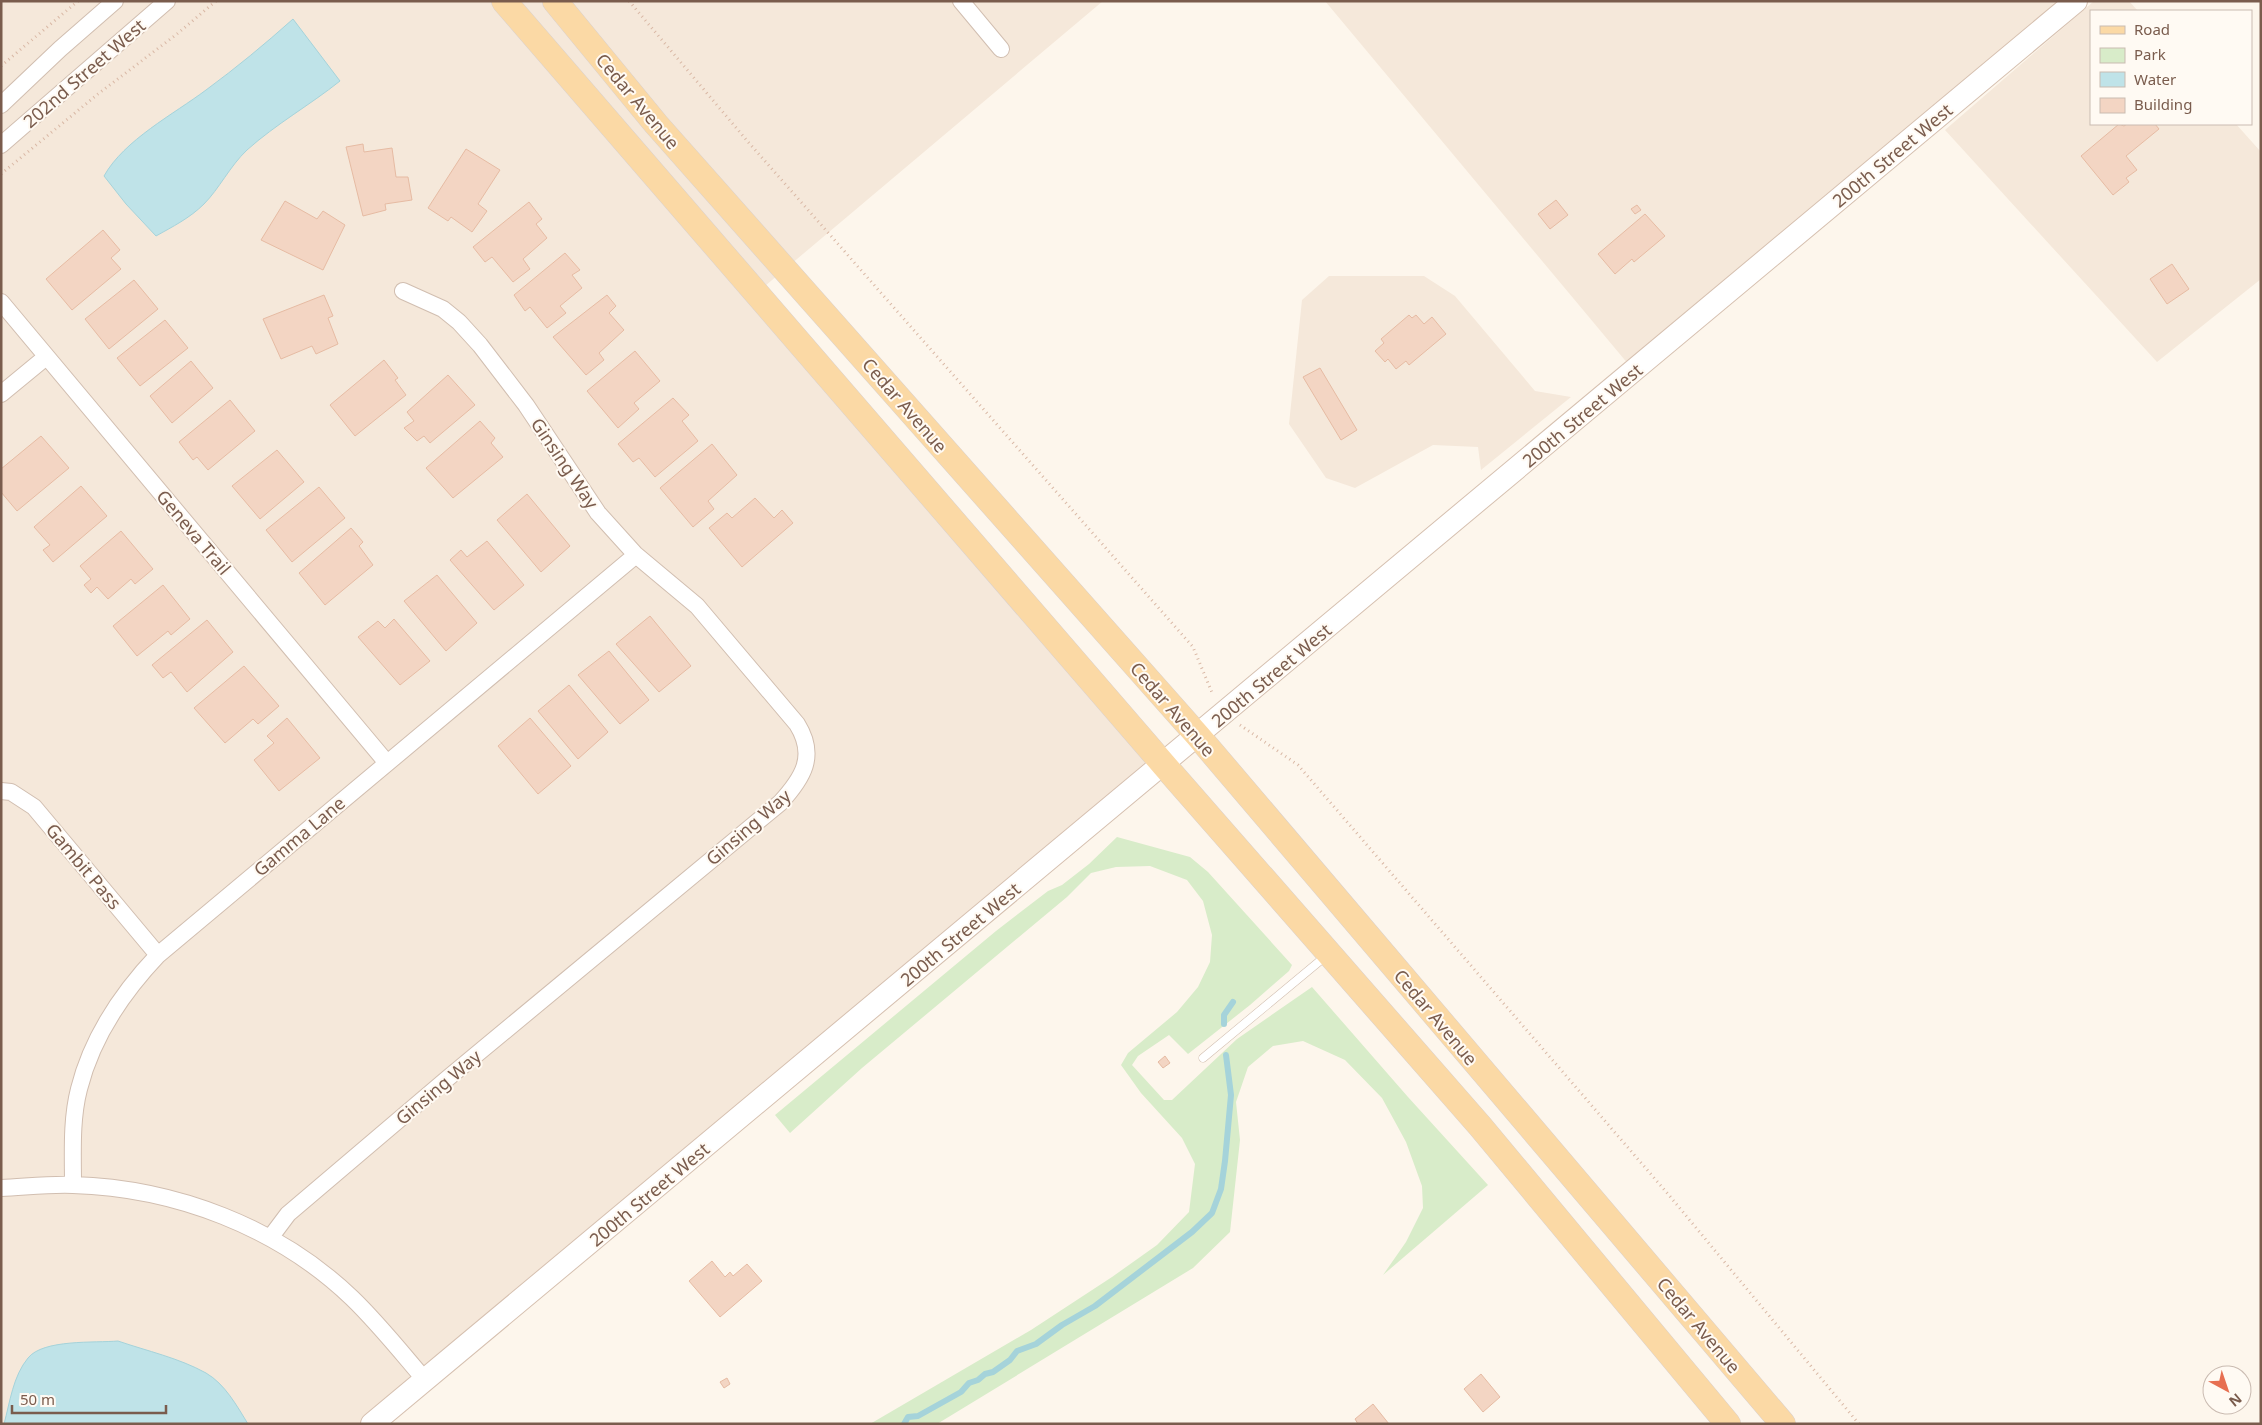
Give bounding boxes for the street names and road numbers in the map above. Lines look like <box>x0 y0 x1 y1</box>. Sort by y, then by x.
street label: 202nd Street West <box>18 13 150 133</box>
street label: Cedar Avenue <box>591 48 685 154</box>
street label: 200th Street West <box>1827 97 1957 212</box>
street label: Cedar Avenue <box>857 353 953 457</box>
street label: 200th Street West <box>1517 357 1647 472</box>
street label: Ginsing Way <box>526 413 605 514</box>
street label: Geneva Trail <box>151 485 237 579</box>
street label: 200th Street West <box>1206 617 1336 732</box>
street label: Cedar Avenue <box>1125 657 1221 761</box>
street label: Ginsing Way <box>701 783 796 870</box>
street label: Gamma Lane <box>248 791 350 881</box>
street label: Gambit Pass <box>41 818 127 914</box>
street label: 200th Street West <box>895 876 1025 991</box>
street label: Cedar Avenue <box>1389 964 1483 1070</box>
street label: Ginsing Way <box>390 1044 486 1130</box>
street label: 200th Street West <box>584 1136 714 1251</box>
street label: Cedar Avenue <box>1652 1272 1746 1378</box>

